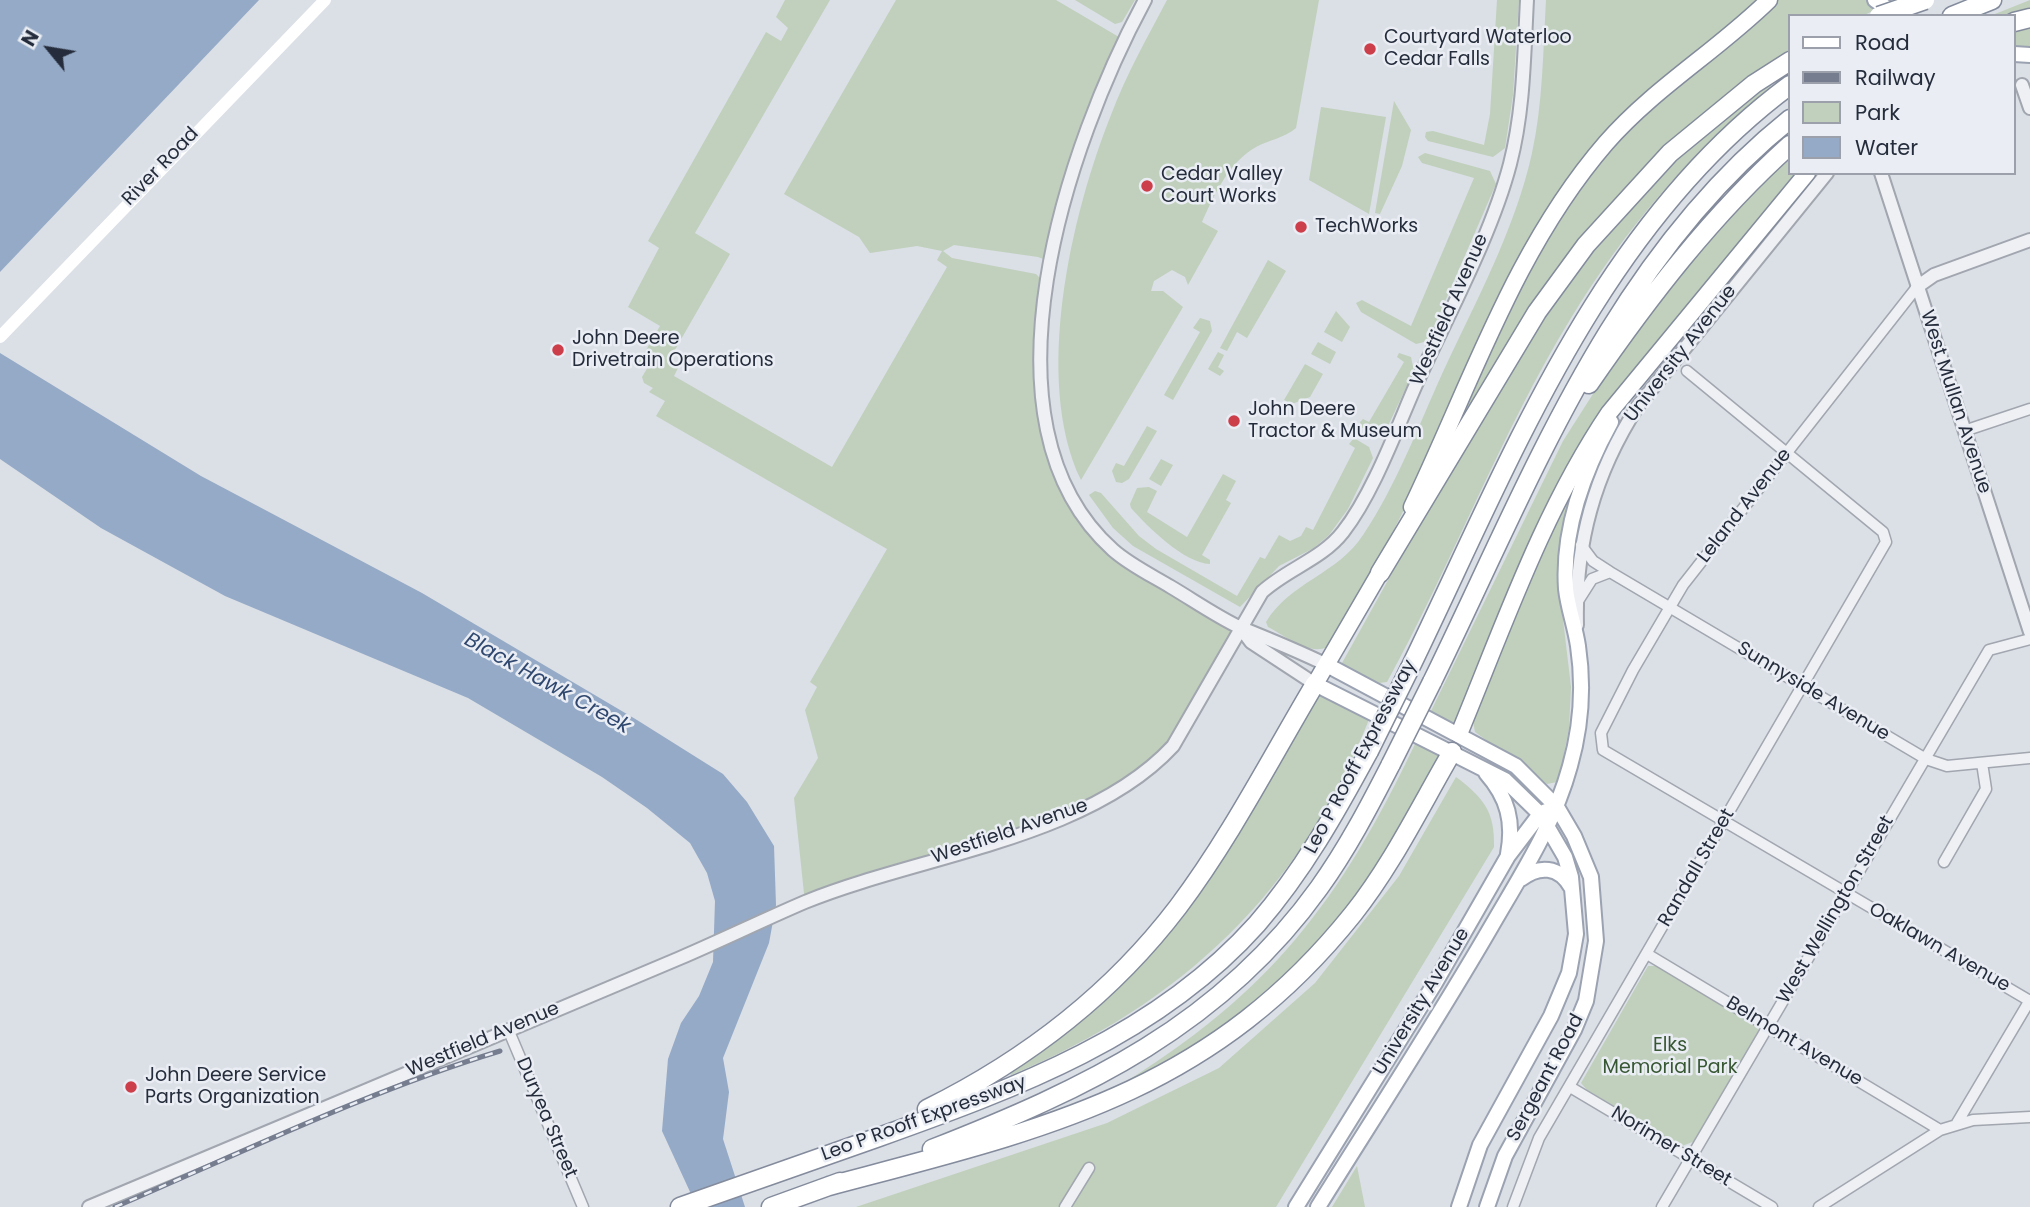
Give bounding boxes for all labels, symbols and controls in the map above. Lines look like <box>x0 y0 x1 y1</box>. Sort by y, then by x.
north arrow <box>14 14 84 84</box>
legend <box>1788 14 2016 175</box>
text: N <box>15 25 46 51</box>
place label: Courtyard Waterloo Cedar Falls <box>1384 27 1572 71</box>
text: Road <box>1855 28 1910 57</box>
marker: Courtyard Waterloo Cedar Falls <box>1362 41 1378 57</box>
text: Railway <box>1855 63 1936 92</box>
text: Park <box>1855 98 1900 127</box>
street label: River Road <box>118 123 204 211</box>
text: Water <box>1855 133 1918 162</box>
place label: Cedar Valley Court Works <box>1161 164 1283 208</box>
marker: Cedar Valley Court Works <box>1139 178 1155 194</box>
place label: TechWorks <box>1315 216 1418 238</box>
marker: TechWorks <box>1293 219 1309 235</box>
street label: Westfield Avenue <box>1406 231 1494 389</box>
street label: University Avenue <box>1620 281 1742 427</box>
street label: West Mullan Avenue <box>1915 307 1995 497</box>
place label: John Deere Drivetrain Operations <box>572 328 774 372</box>
marker: John Deere Drivetrain Operations <box>550 342 566 358</box>
place label: John Deere Tractor & Museum <box>1248 399 1422 443</box>
marker: John Deere Tractor & Museum <box>1226 413 1242 429</box>
street label: Leland Avenue <box>1693 444 1797 568</box>
water label: Black Hawk Creek <box>460 628 634 740</box>
street label: Sunnyside Avenue <box>1733 637 1893 747</box>
street label: Leo P Rooff Expressway <box>1300 656 1422 858</box>
street label: Westfield Avenue <box>929 795 1091 869</box>
street label: Randall Street <box>1654 805 1740 931</box>
street label: West Wellington Street <box>1773 812 1899 1008</box>
street label: Oaklawn Avenue <box>1864 898 2014 998</box>
street label: University Avenue <box>1369 924 1475 1080</box>
street label: Belmont Avenue <box>1722 992 1866 1092</box>
street label: Westfield Avenue <box>403 998 563 1082</box>
street label: Sergeant Road <box>1503 1010 1589 1146</box>
park label: Elks Memorial Park <box>1603 1035 1737 1079</box>
street label: Duryea Street <box>510 1054 582 1182</box>
place label: John Deere Service Parts Organization <box>145 1065 326 1109</box>
street label: Leo P Rooff Expressway <box>818 1071 1030 1167</box>
marker: John Deere Service Parts Organization <box>123 1079 139 1095</box>
street label: Norimer Street <box>1607 1102 1735 1192</box>

